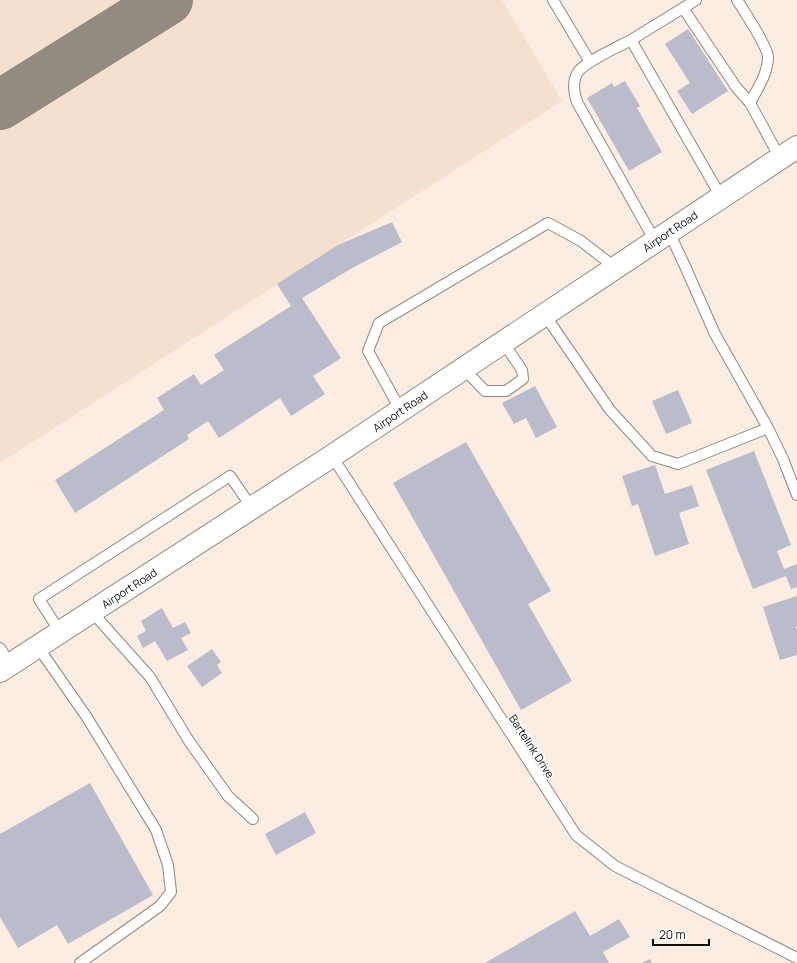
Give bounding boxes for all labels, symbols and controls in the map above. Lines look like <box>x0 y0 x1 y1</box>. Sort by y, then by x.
street label: Airport Road <box>640 207 700 255</box>
street label: Airport Road <box>370 387 430 435</box>
street label: Airport Road <box>98 565 160 611</box>
street label: Bartelink Drive <box>506 712 558 781</box>
scale bar <box>653 921 709 947</box>
text: 20 m <box>659 926 686 943</box>

